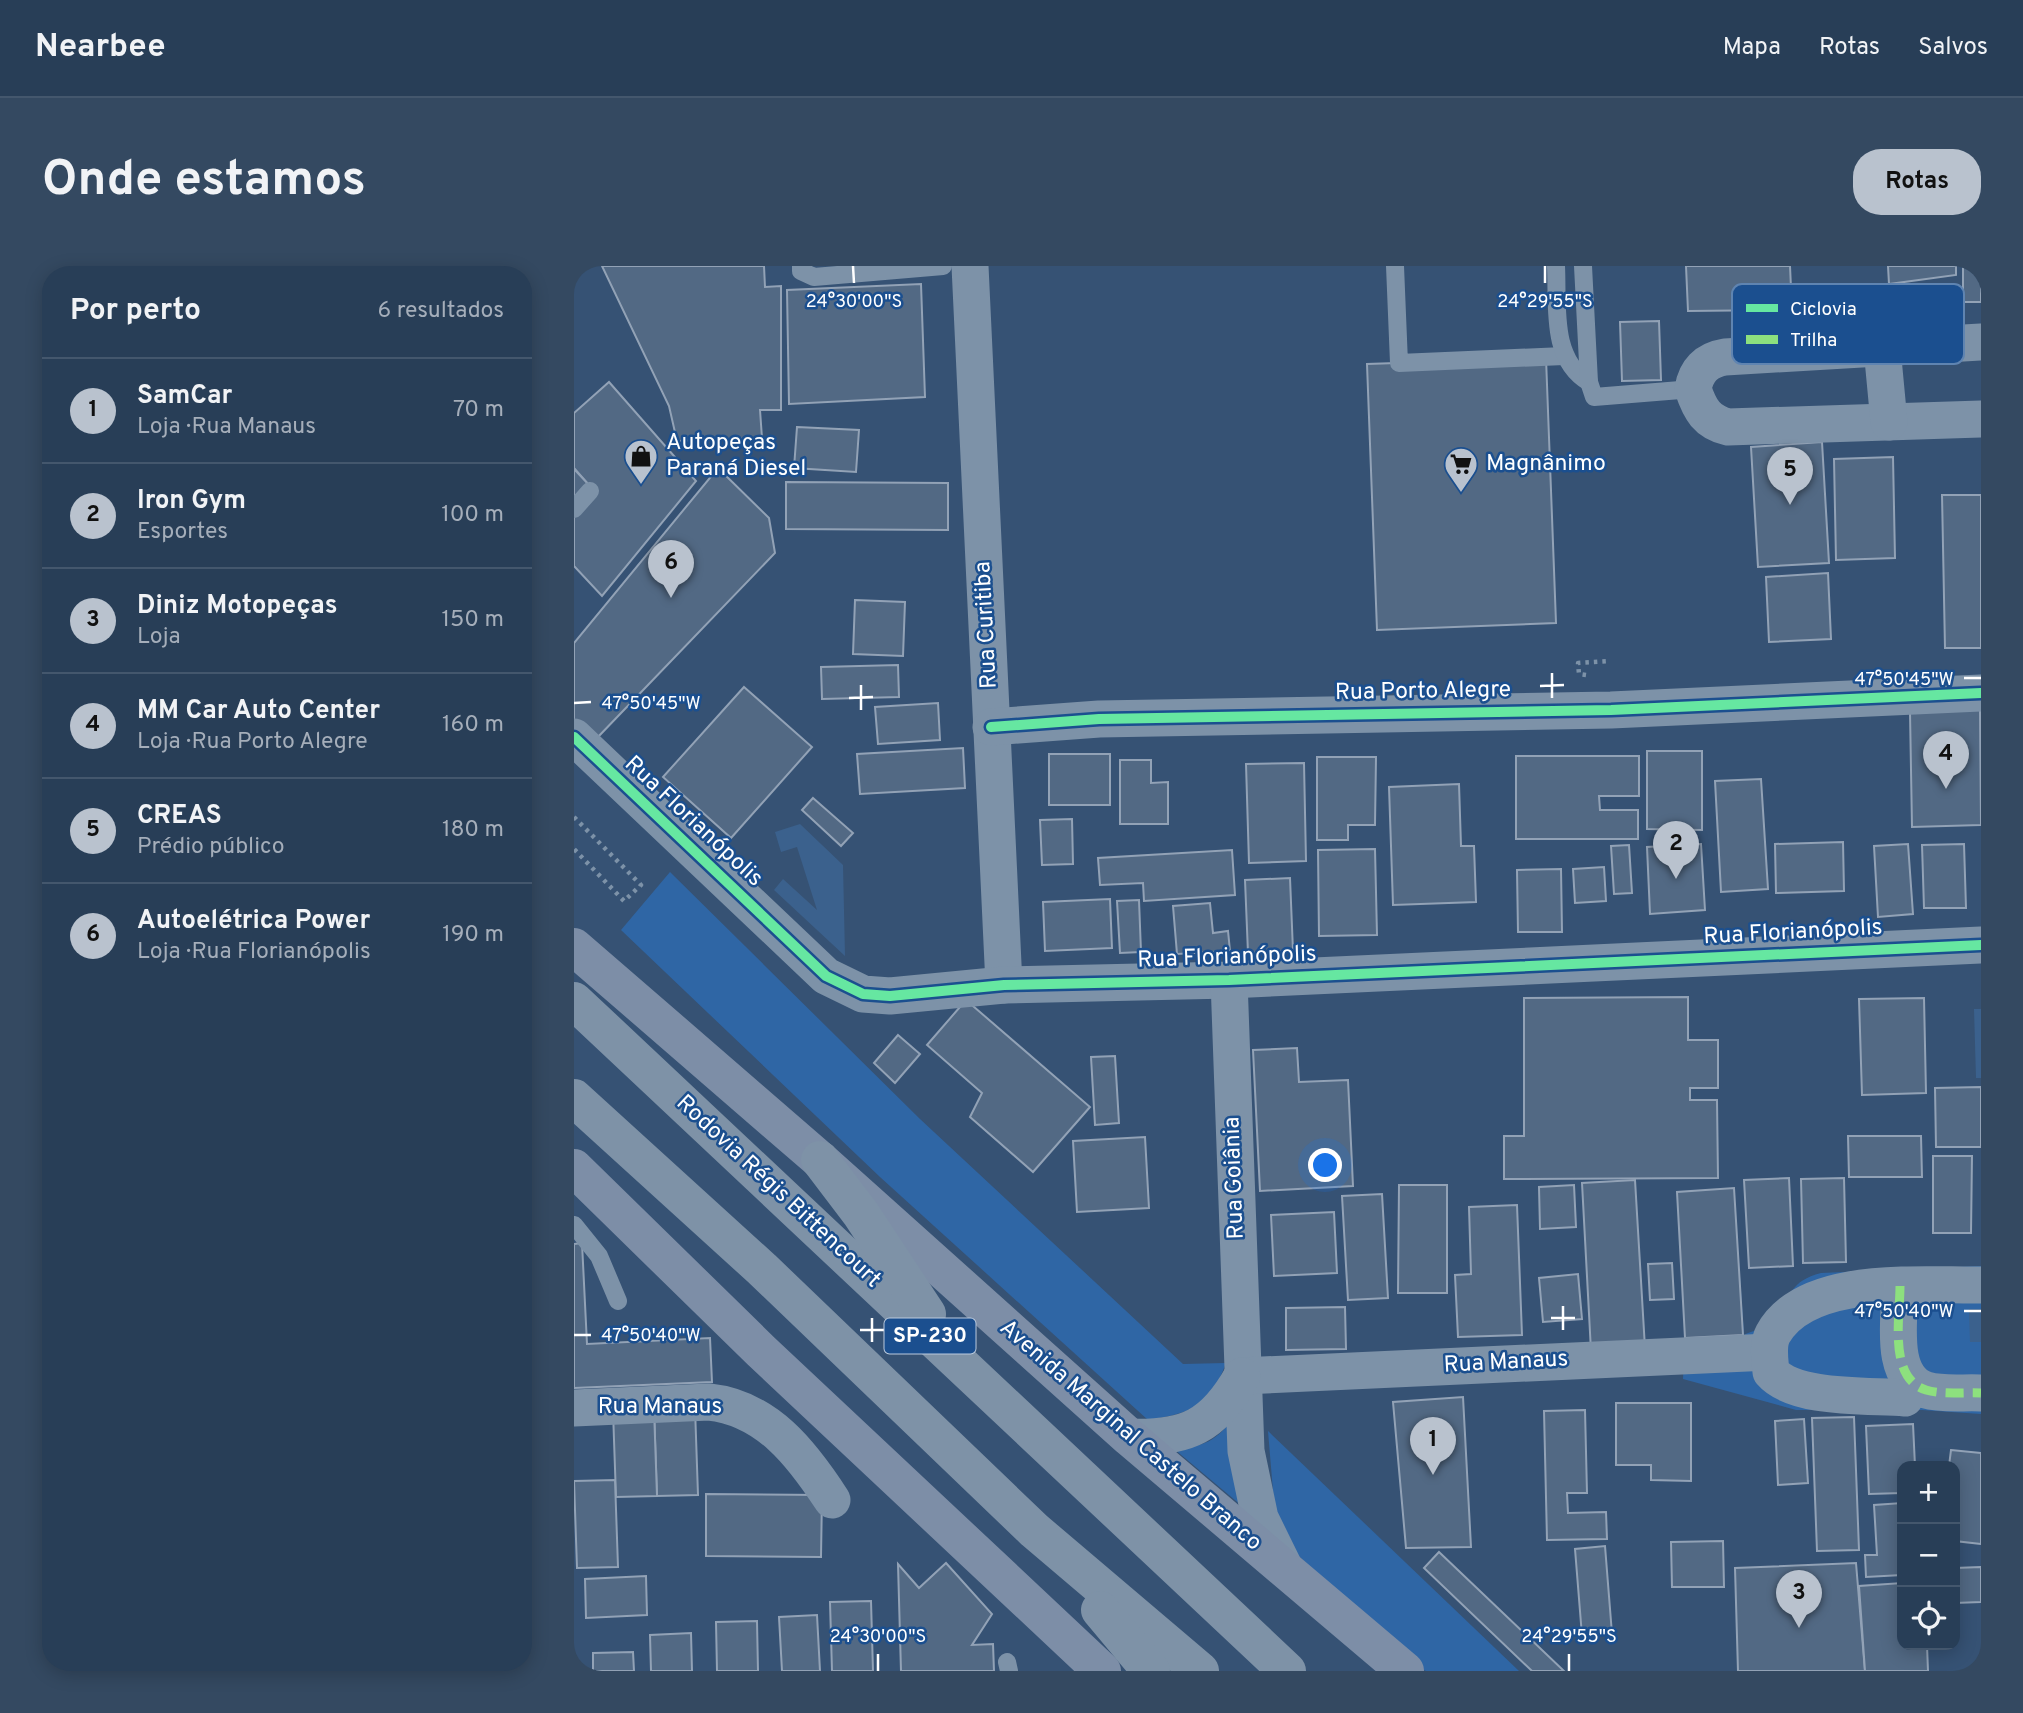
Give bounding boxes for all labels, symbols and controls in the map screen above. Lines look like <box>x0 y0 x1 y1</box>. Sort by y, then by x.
text: Nearbee <box>35 27 166 69</box>
text: Mapa <box>1723 33 1781 63</box>
text: Rotas <box>1819 33 1880 63</box>
text: Salvos <box>1918 33 1988 63</box>
button: Rotas <box>1853 149 1981 215</box>
text: Onde estamos <box>42 151 366 213</box>
legend <box>1732 284 1964 364</box>
text: 24°30'00"S <box>806 291 902 314</box>
text: 24°29'55"S <box>1497 291 1593 314</box>
text: Por perto <box>70 293 201 330</box>
text: 6 resultados <box>378 297 504 326</box>
text: Ciclovia <box>1790 298 1857 322</box>
text: Trilha <box>1790 329 1837 353</box>
text: SamCar <box>137 380 232 413</box>
text: 1 <box>88 396 98 425</box>
text: 70 m <box>453 396 504 425</box>
text: Loja · Rua Manaus <box>137 413 316 442</box>
place label: Autopeças Paraná Diesel <box>666 429 806 484</box>
shop icon: Autopeças Paraná Diesel <box>622 437 660 486</box>
supermarket icon: Magnânimo <box>1442 445 1480 494</box>
pin: 5 <box>1767 447 1813 505</box>
place label: Magnânimo <box>1486 450 1606 479</box>
text: Iron Gym <box>137 485 246 518</box>
text: 2 <box>86 501 100 530</box>
text: 100 m <box>441 501 504 530</box>
text: Esportes <box>137 518 228 547</box>
pin: 6 <box>648 540 694 598</box>
street label: Rua Curitiba <box>969 561 1005 689</box>
text: Diniz Motopeças <box>137 590 338 623</box>
text: 3 <box>86 606 100 635</box>
text: 150 m <box>442 606 504 635</box>
text: Loja <box>137 623 181 652</box>
text: 47°50'45"W <box>1854 669 1954 692</box>
street label: Rua Porto Alegre <box>1335 676 1511 708</box>
text: 47°50'45"W <box>601 693 701 716</box>
text: MM Car Auto Center <box>137 695 380 728</box>
text: 4 <box>86 711 100 740</box>
text: 160 m <box>442 711 504 740</box>
text: Loja · Rua Porto Alegre <box>137 728 368 757</box>
pin: 4 <box>1923 731 1969 789</box>
street label: Rua Florianópolis <box>618 750 768 894</box>
text: CREAS <box>137 800 222 833</box>
text: 5 <box>86 816 100 845</box>
text: 180 m <box>442 816 504 845</box>
pin: 2 <box>1653 821 1699 879</box>
text: Prédio público <box>137 833 285 862</box>
text: Autoelétrica Power <box>137 905 370 938</box>
street label: Rua Florianópolis <box>1703 914 1883 952</box>
text: 6 <box>86 921 100 950</box>
text: 190 m <box>442 921 504 950</box>
text: Loja · Rua Florianópolis <box>137 938 371 967</box>
street label: Rua Florianópolis <box>1137 940 1317 976</box>
street label: Rodovia Régis Bittencourt <box>669 1089 887 1295</box>
street label: Rua Goiânia <box>1218 1116 1252 1240</box>
your location <box>1308 1148 1342 1182</box>
text: 47°50'40"W <box>1854 1301 1954 1324</box>
street label: Avenida Marginal Castelo Branco <box>993 1314 1267 1558</box>
road number: SP-230 <box>884 1318 976 1354</box>
text: 47°50'40"W <box>601 1325 701 1348</box>
street label: Rua Manaus <box>1443 1345 1569 1381</box>
street label: Rua Manaus <box>598 1393 722 1422</box>
pin: 1 <box>1410 1417 1456 1475</box>
map controls <box>1897 1461 1960 1650</box>
button: + <box>1897 1461 1960 1524</box>
button: − <box>1897 1524 1960 1587</box>
pin: 3 <box>1776 1570 1822 1628</box>
button: locate <box>1897 1587 1960 1650</box>
text: 24°30'00"S <box>830 1626 926 1649</box>
text: 24°29'55"S <box>1521 1626 1617 1649</box>

